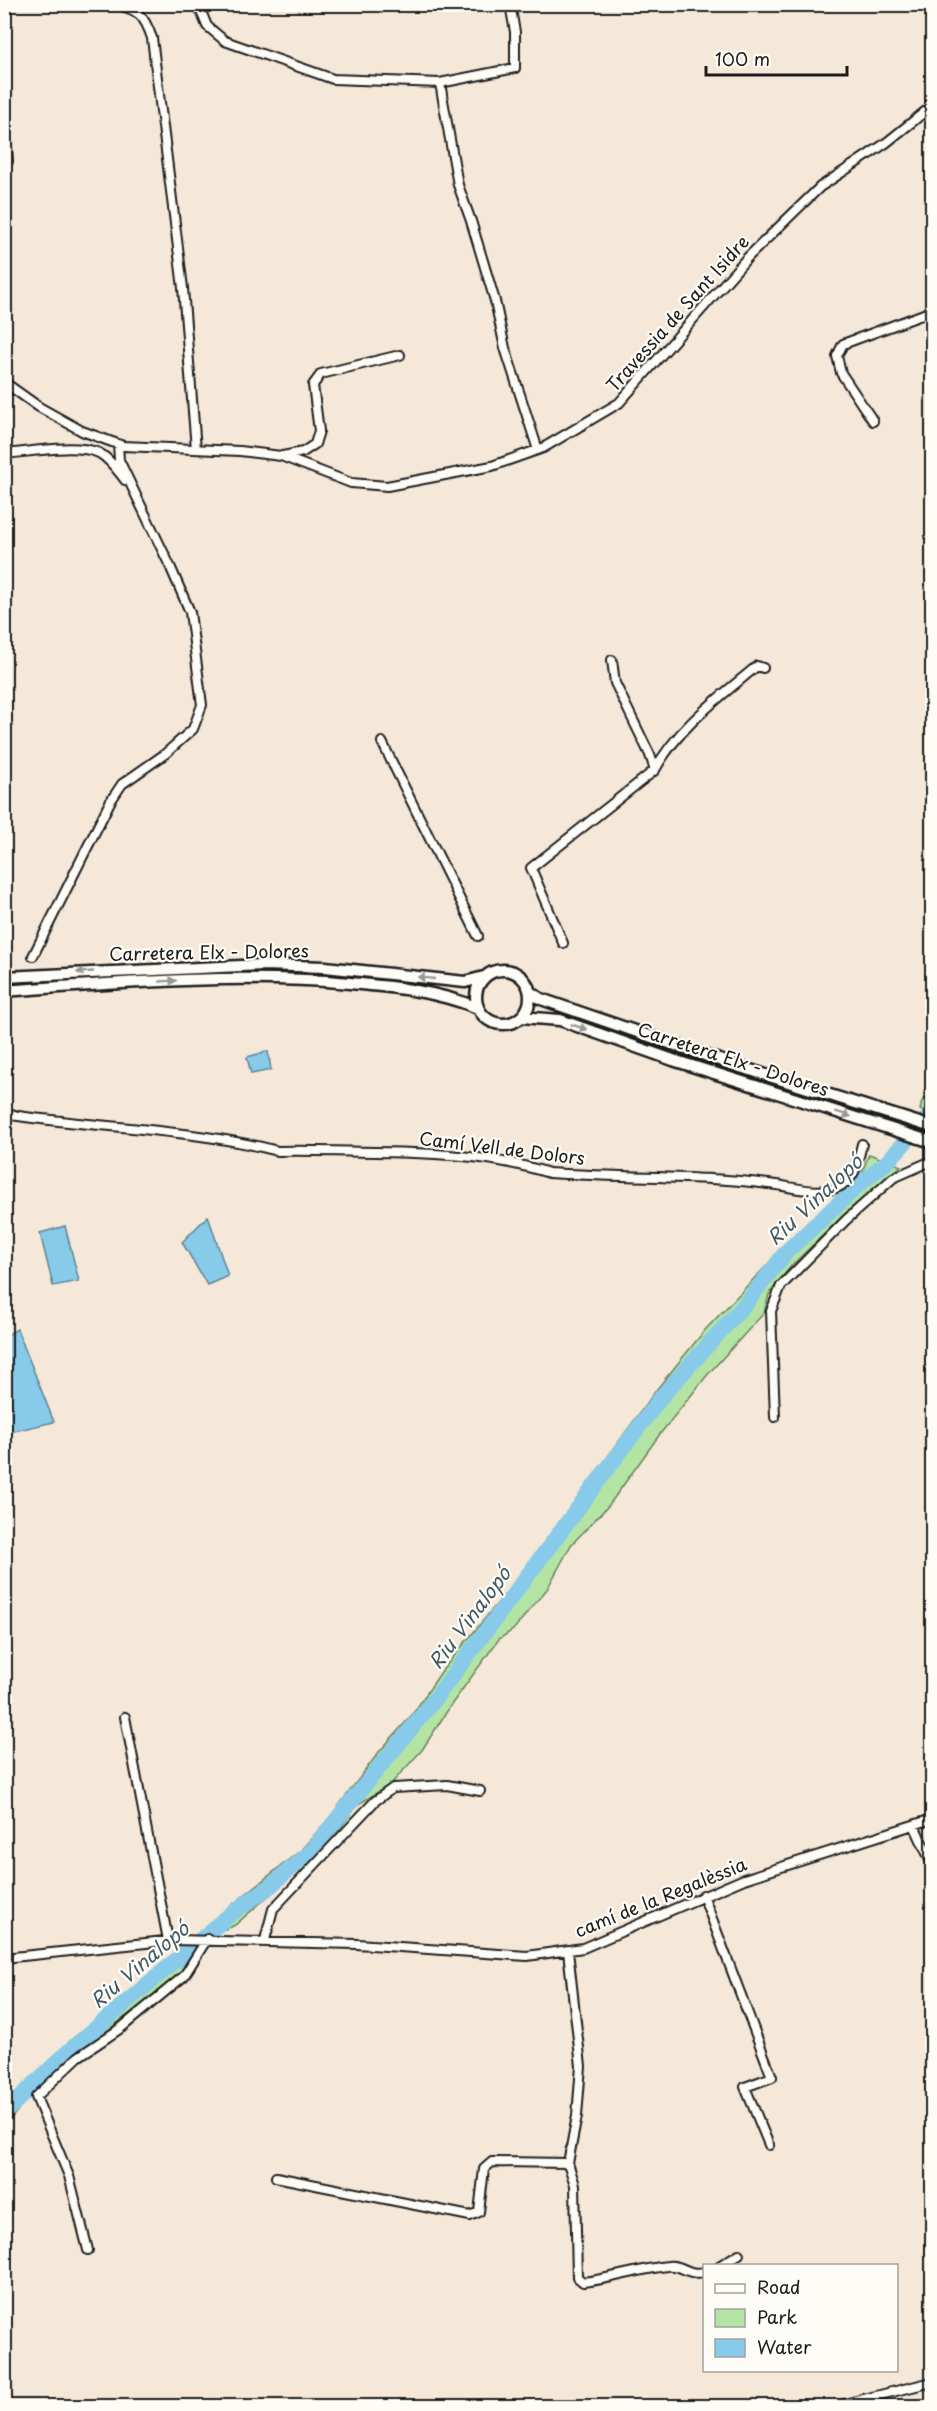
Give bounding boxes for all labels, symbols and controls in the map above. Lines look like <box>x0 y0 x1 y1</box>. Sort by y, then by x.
scale bar <box>706 39 847 77</box>
text: 100 m <box>715 45 770 72</box>
street label: Travessia de Sant Isidre <box>599 229 755 397</box>
street label: Carretera Elx - Dolores <box>109 936 309 967</box>
one-way arrow <box>76 968 95 977</box>
one-way arrow <box>417 973 436 983</box>
one-way arrow <box>158 977 177 986</box>
street label: Carretera Elx - Dolores <box>634 1015 833 1102</box>
one-way arrow <box>570 1022 588 1032</box>
one-way arrow <box>835 1110 853 1120</box>
street label: Camí Vell de Dolors <box>418 1124 587 1171</box>
water label: Riu Vinalopó <box>760 1146 870 1252</box>
water label: Riu Vinalopó <box>421 1559 519 1675</box>
street label: camí de la Regalèssia <box>570 1850 751 1943</box>
water label: Riu Vinalopó <box>83 1913 197 2015</box>
legend <box>703 2264 898 2372</box>
text: Road <box>757 2273 801 2300</box>
text: Park <box>757 2303 797 2330</box>
text: Water <box>757 2333 812 2360</box>

